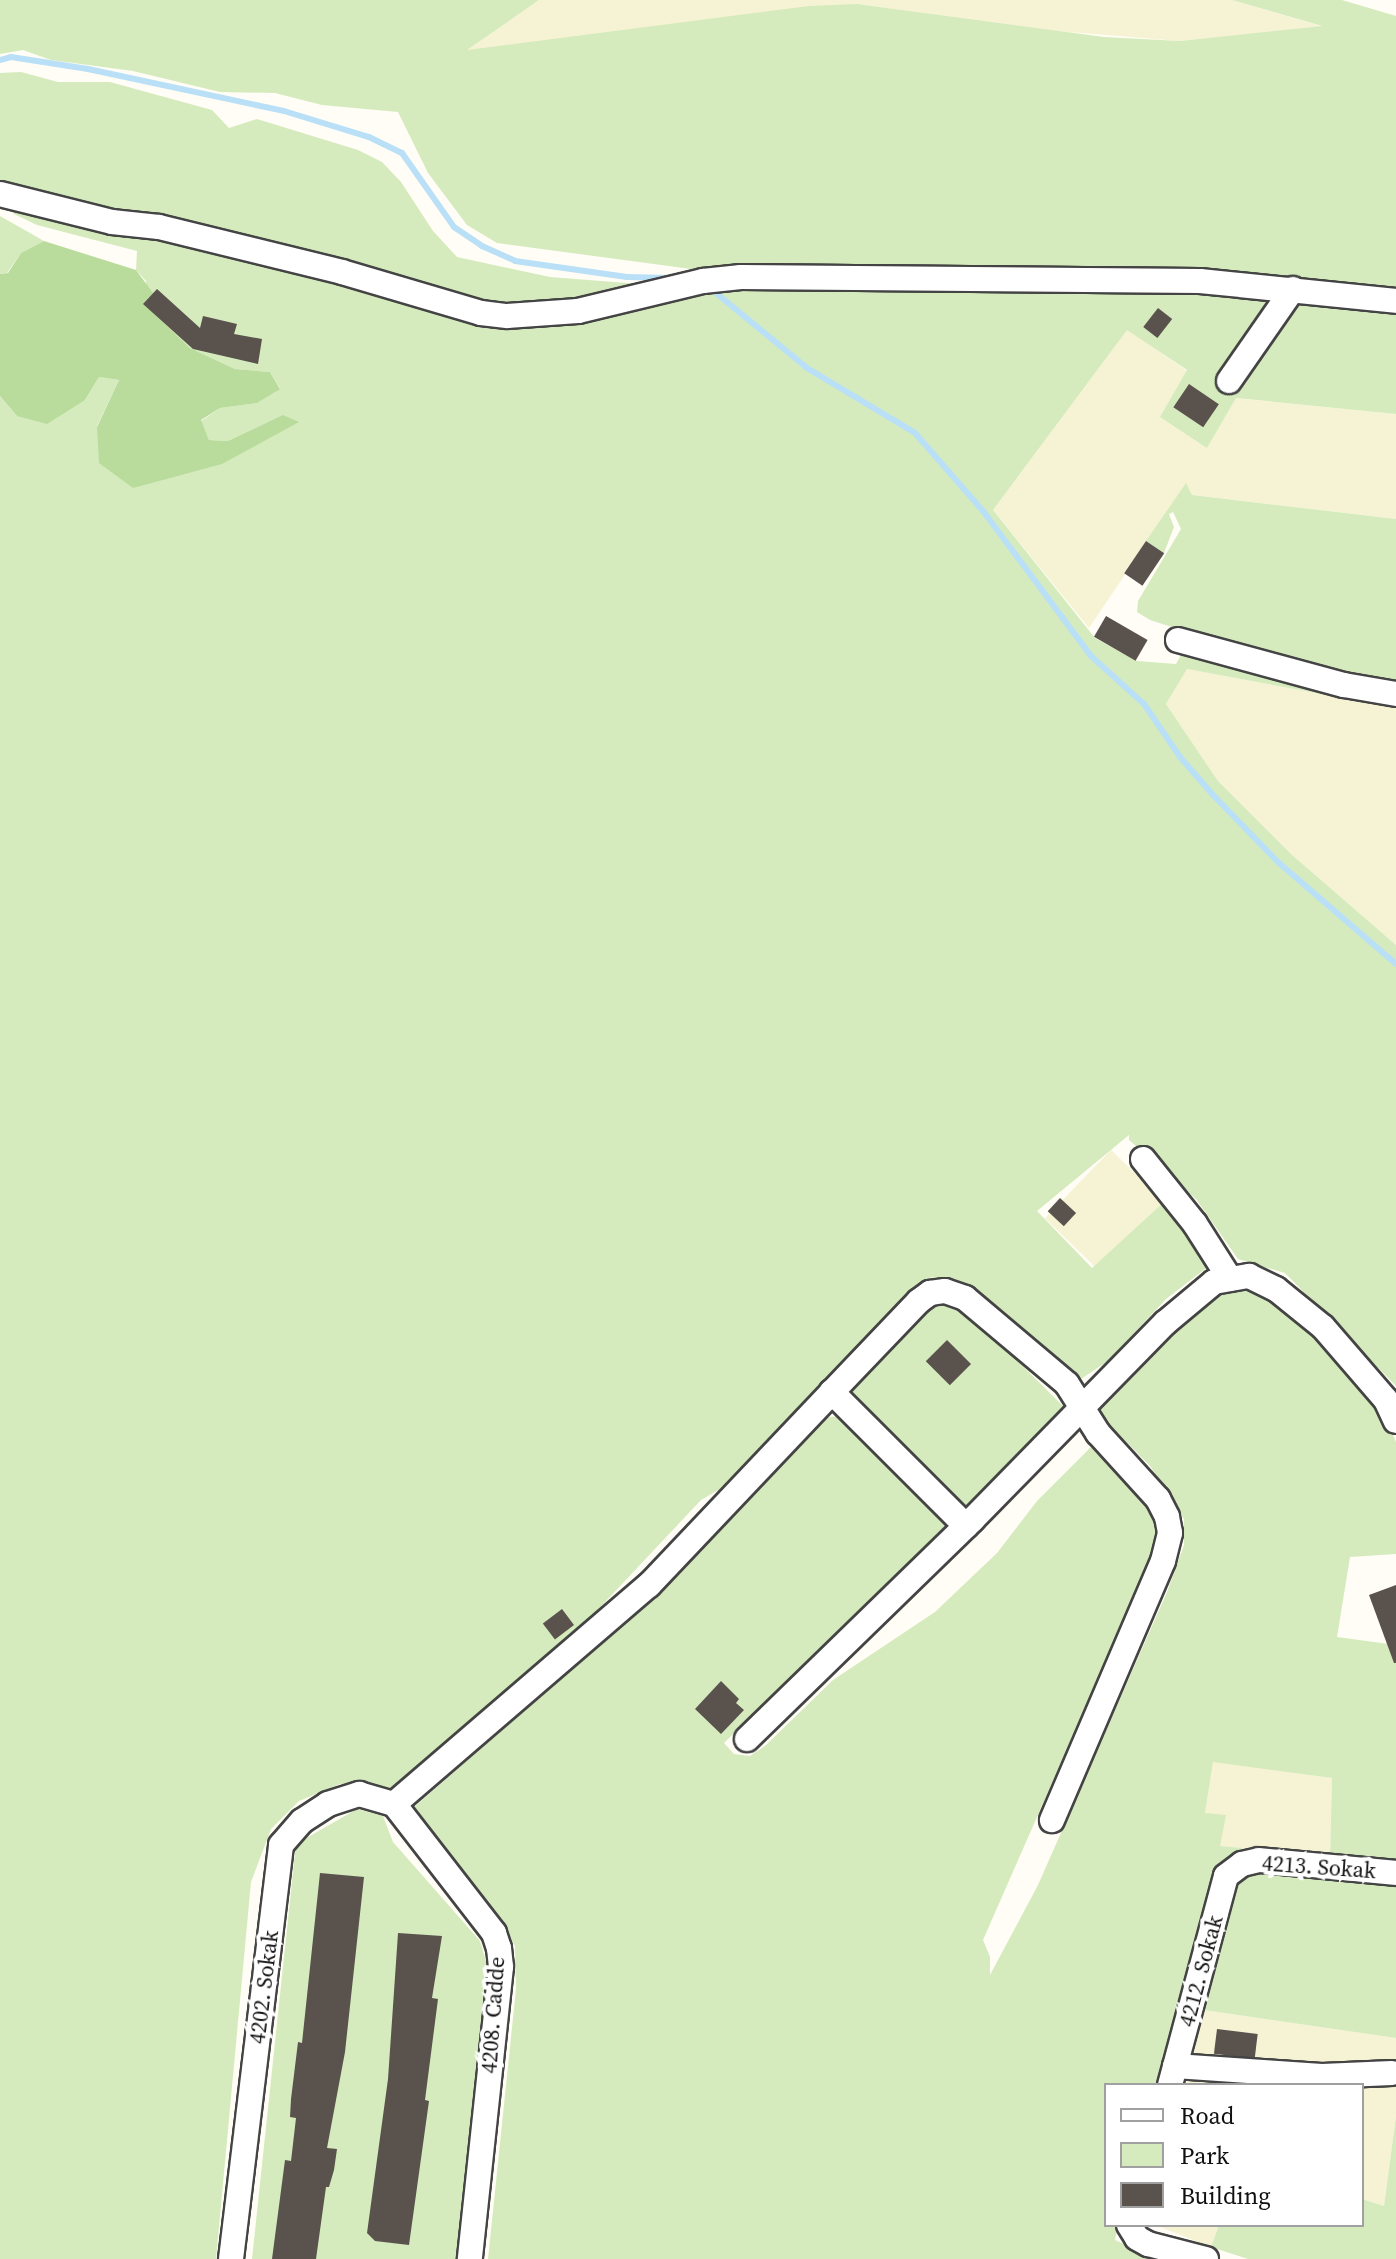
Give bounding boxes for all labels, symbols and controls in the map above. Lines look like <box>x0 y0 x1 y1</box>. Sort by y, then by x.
street label: 4213. Sokak <box>1261 1850 1377 1884</box>
street label: 4212. Sokak <box>1173 1912 1229 2030</box>
street label: 4202. Sokak <box>244 1929 284 2045</box>
street label: 4208. Cadde <box>476 1956 510 2074</box>
legend <box>1104 2083 1364 2227</box>
text: Road <box>1180 2099 1234 2132</box>
text: Park <box>1180 2139 1229 2172</box>
text: Building <box>1180 2179 1271 2212</box>

